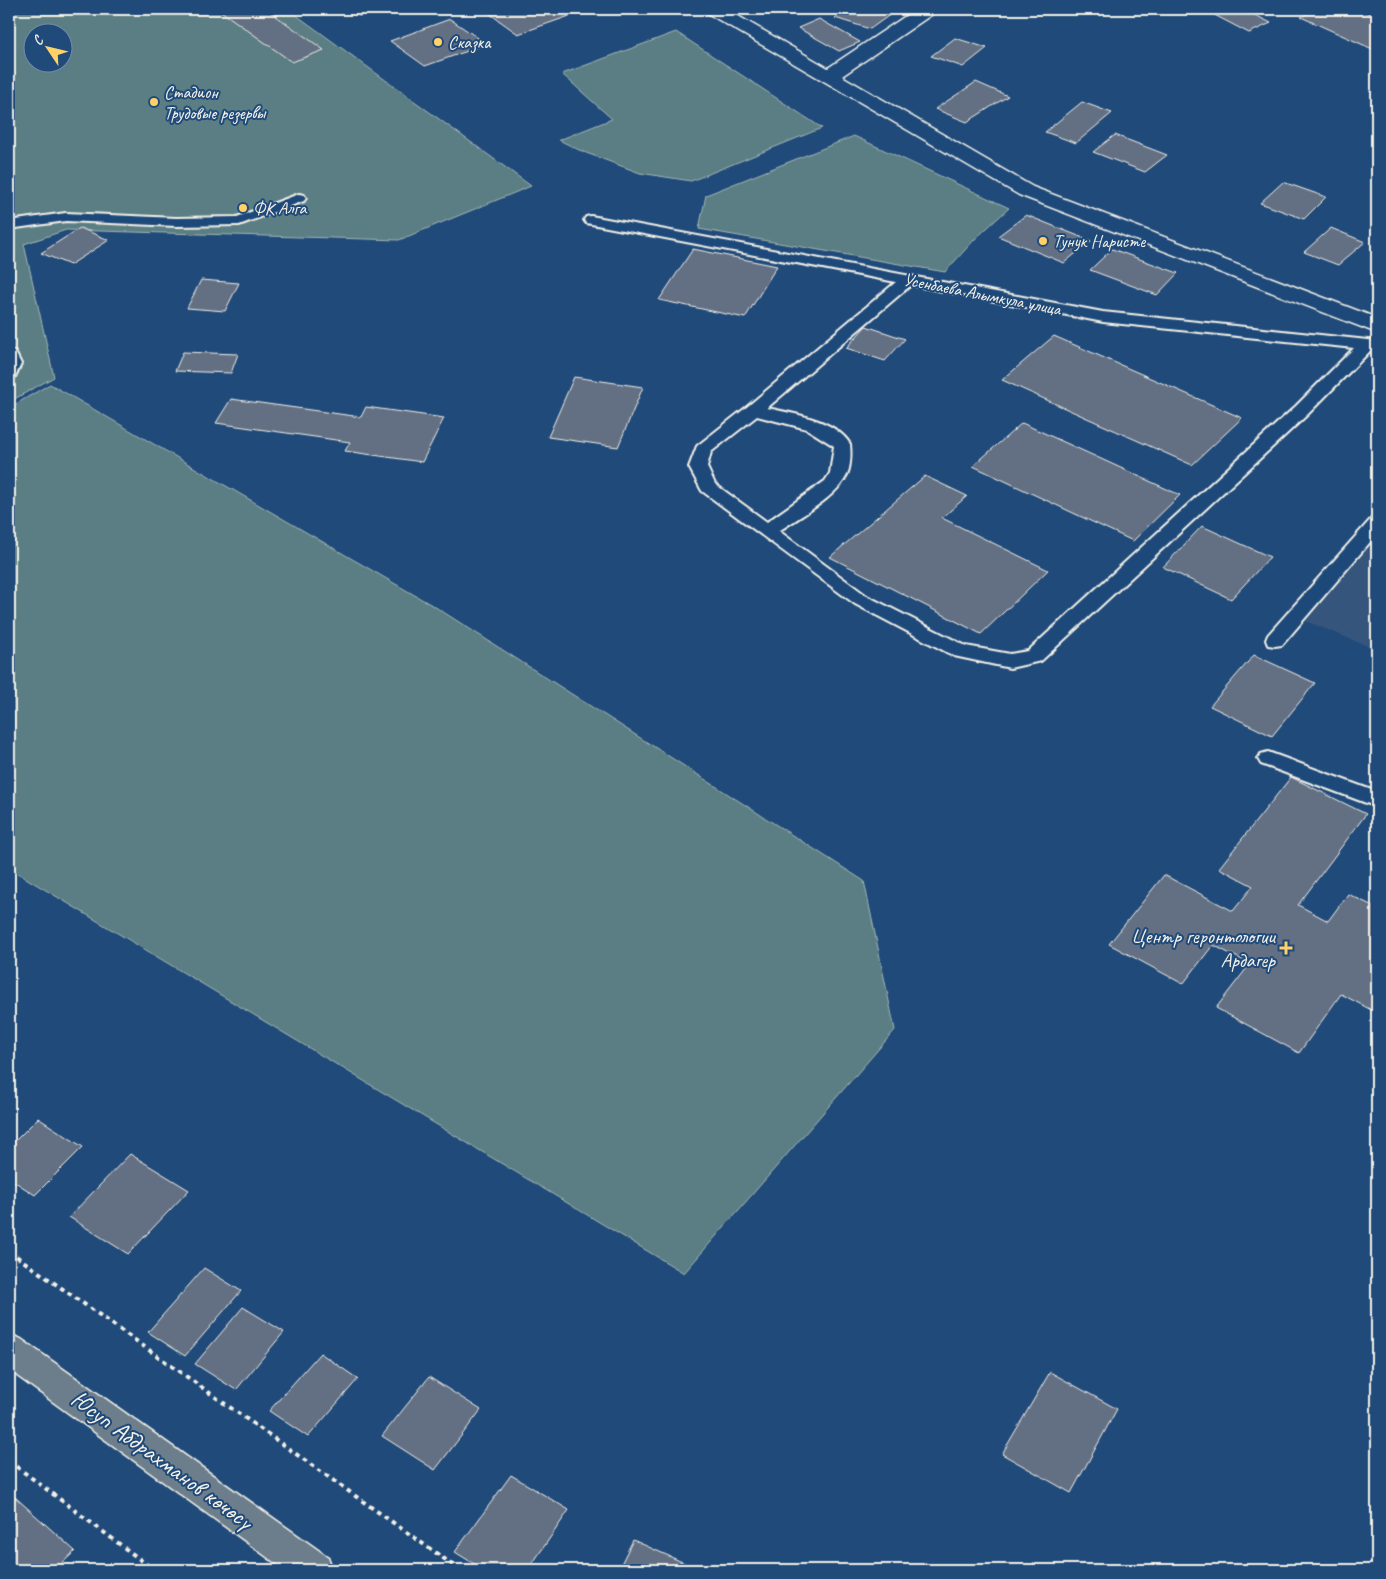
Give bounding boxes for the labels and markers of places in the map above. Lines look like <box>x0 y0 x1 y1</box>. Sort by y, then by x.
place label: Сказка <box>448 31 492 54</box>
marker: Сказка <box>432 36 444 48</box>
place label: Стадион Трудовые резервы <box>164 81 267 125</box>
marker: Стадион Трудовые резервы <box>148 96 160 108</box>
place label: ФК Алга <box>253 197 307 219</box>
marker: ФК Алга <box>237 202 249 214</box>
place label: Тунук Наристе <box>1053 230 1146 252</box>
marker: Тунук Наристе <box>1037 235 1049 247</box>
place label: Центр геронтологии Ардагер <box>1131 923 1276 973</box>
marker: Центр геронтологии Ардагер <box>1279 941 1293 955</box>

